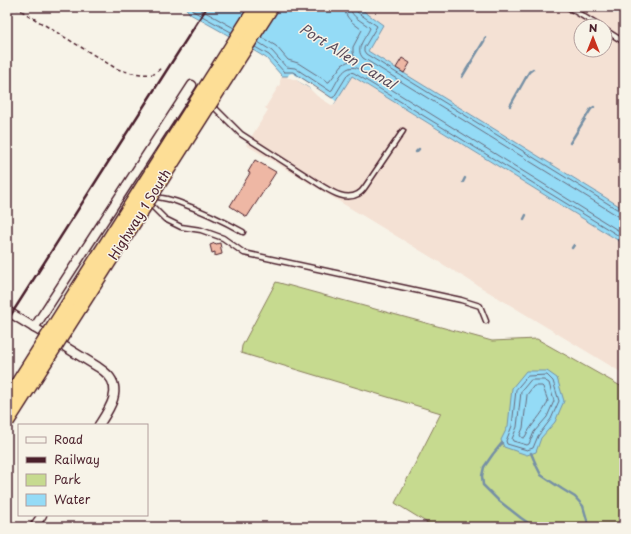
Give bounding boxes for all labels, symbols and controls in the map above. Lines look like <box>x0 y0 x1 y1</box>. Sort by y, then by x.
water label: Port Allen Canal <box>296 18 402 95</box>
north arrow <box>573 18 613 58</box>
text: N <box>589 19 598 36</box>
street label: Highway 1 South <box>103 165 175 263</box>
legend <box>18 424 148 516</box>
text: Road <box>54 430 83 448</box>
text: Railway <box>54 450 100 468</box>
text: Park <box>54 470 81 488</box>
text: Water <box>54 490 91 508</box>

